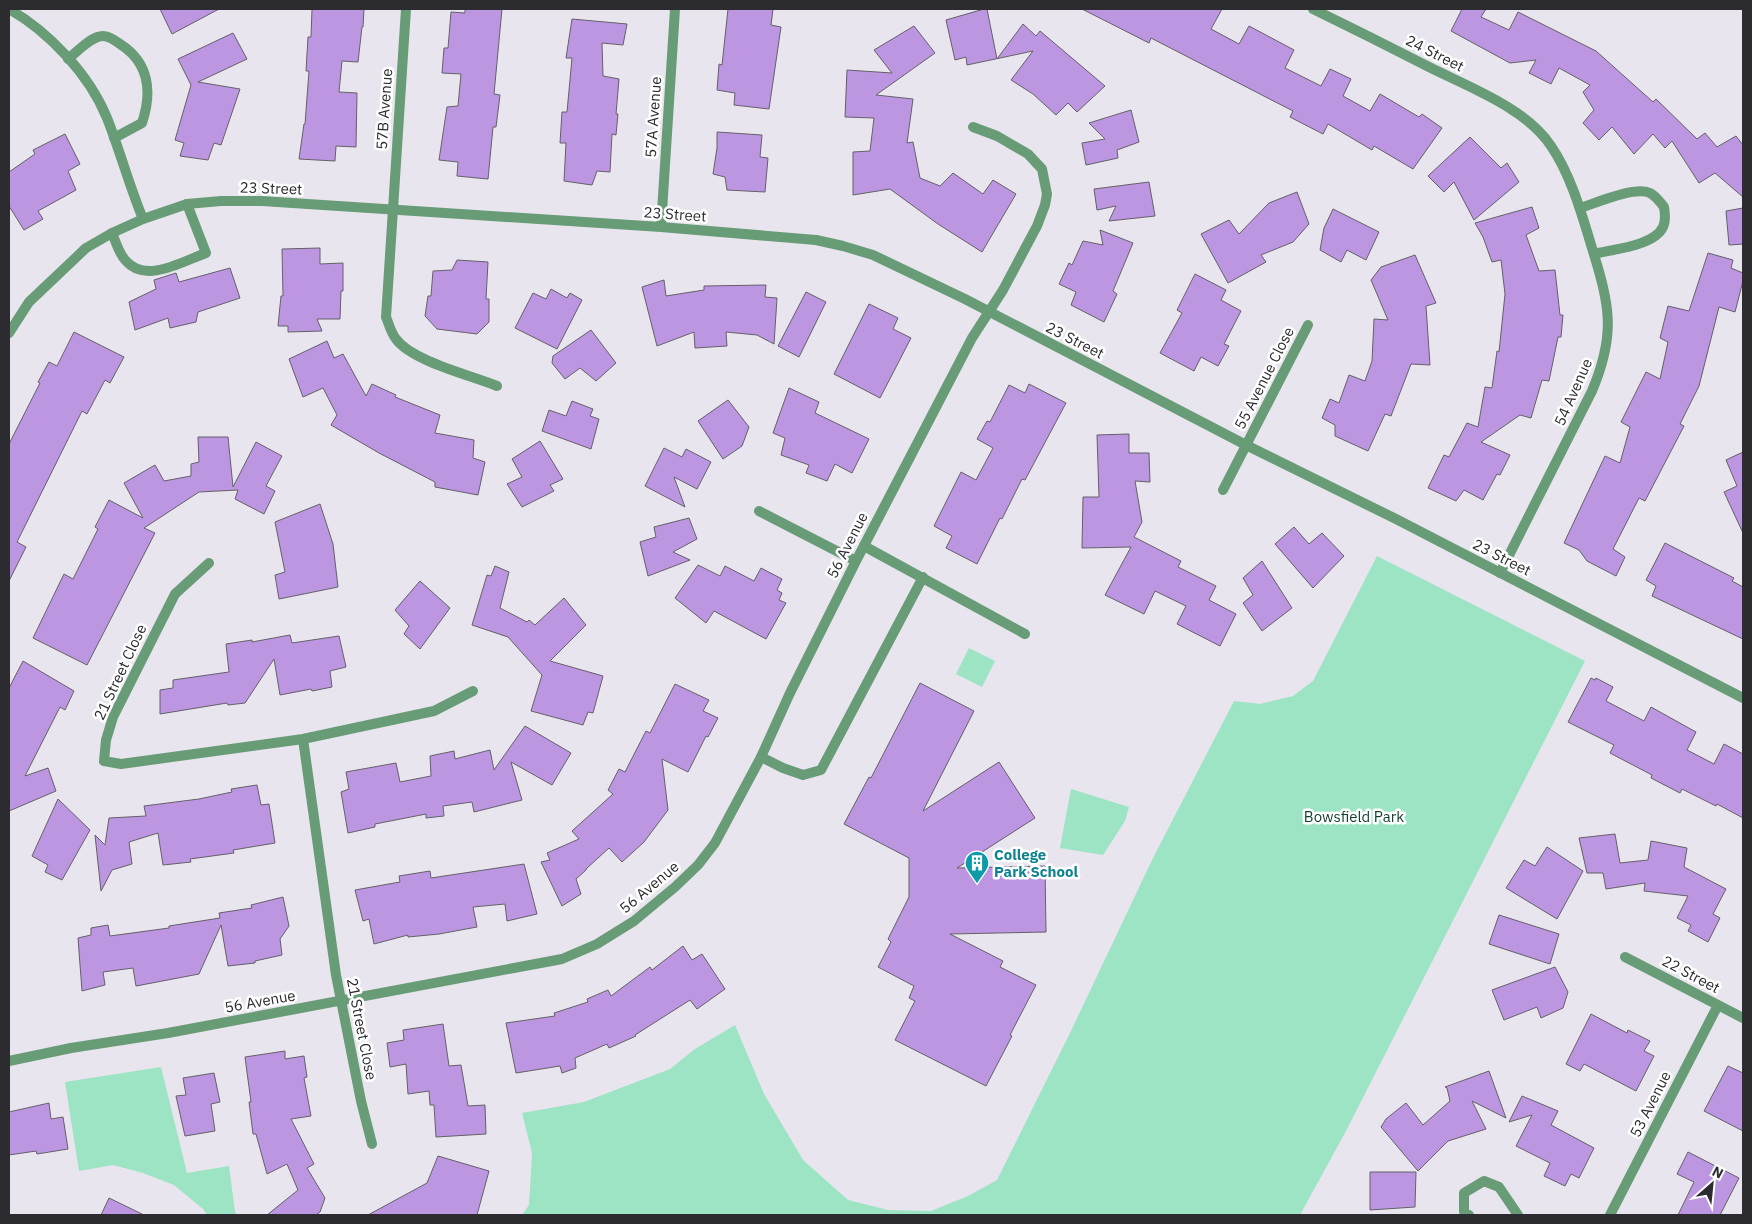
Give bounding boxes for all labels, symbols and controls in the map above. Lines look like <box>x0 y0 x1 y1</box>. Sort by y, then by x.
street label: 24 Street <box>1403 30 1467 76</box>
street label: 57B Avenue <box>372 68 396 150</box>
street label: 57A Avenue <box>641 76 665 158</box>
street label: 23 Street <box>239 177 303 199</box>
street label: 23 Street <box>643 202 707 226</box>
street label: 23 Street <box>1043 317 1107 363</box>
street label: 55 Avenue Close <box>1230 324 1298 432</box>
street label: 54 Avenue <box>1550 355 1596 429</box>
street label: 56 Avenue <box>822 509 872 581</box>
street label: 23 Street <box>1470 534 1534 580</box>
street label: 21 Street Close <box>90 621 150 723</box>
park label: Bowsfield Park <box>1304 807 1404 826</box>
place label: College Park School <box>994 845 1078 881</box>
building icon: College Park School <box>964 850 990 884</box>
street label: 56 Avenue <box>615 857 683 917</box>
street label: 22 Street <box>1659 951 1723 997</box>
street label: 21 Street Close <box>343 976 381 1082</box>
street label: 56 Avenue <box>223 985 297 1017</box>
street label: 53 Avenue <box>1625 1068 1675 1140</box>
north arrow <box>1687 1159 1737 1209</box>
text: N <box>1709 1162 1727 1183</box>

